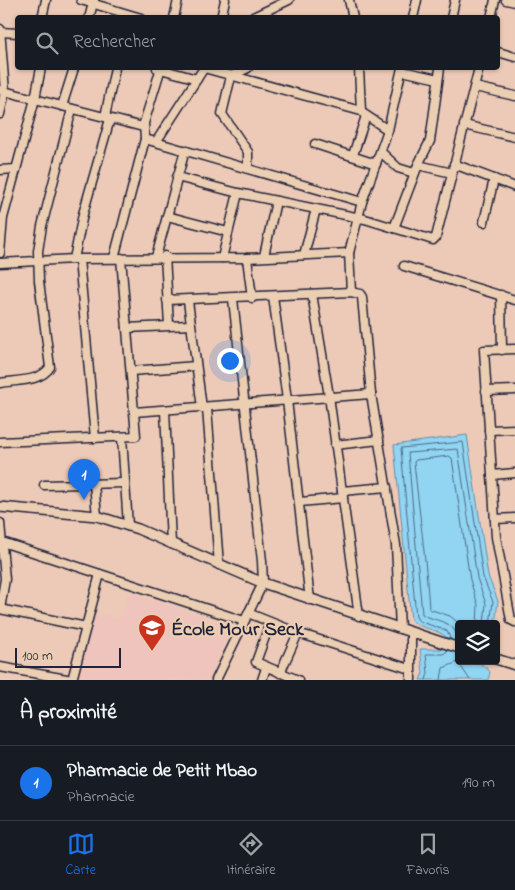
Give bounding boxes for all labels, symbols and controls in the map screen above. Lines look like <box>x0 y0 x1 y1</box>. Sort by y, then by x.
search box <box>15 15 500 70</box>
icon: search <box>33 29 61 57</box>
text: Rechercher <box>73 29 156 56</box>
your location <box>217 348 243 374</box>
pin: 1 <box>68 459 100 500</box>
school or university icon: École Mour Seck <box>137 613 167 652</box>
place label: École Mour Seck <box>171 616 305 645</box>
map controls <box>455 620 500 665</box>
button: layers <box>455 620 500 665</box>
scale bar <box>15 645 121 668</box>
text: 100 m <box>22 646 53 667</box>
text: À proximité <box>20 698 117 728</box>
text: Pharmacie de Petit Mbao <box>67 758 257 785</box>
text: 1 <box>33 771 39 795</box>
text: 190 m <box>462 771 495 795</box>
text: Pharmacie <box>67 785 135 809</box>
tab: Carte <box>65 830 96 881</box>
tab: Itinéraire <box>227 830 275 881</box>
tab: Favoris <box>406 830 450 881</box>

